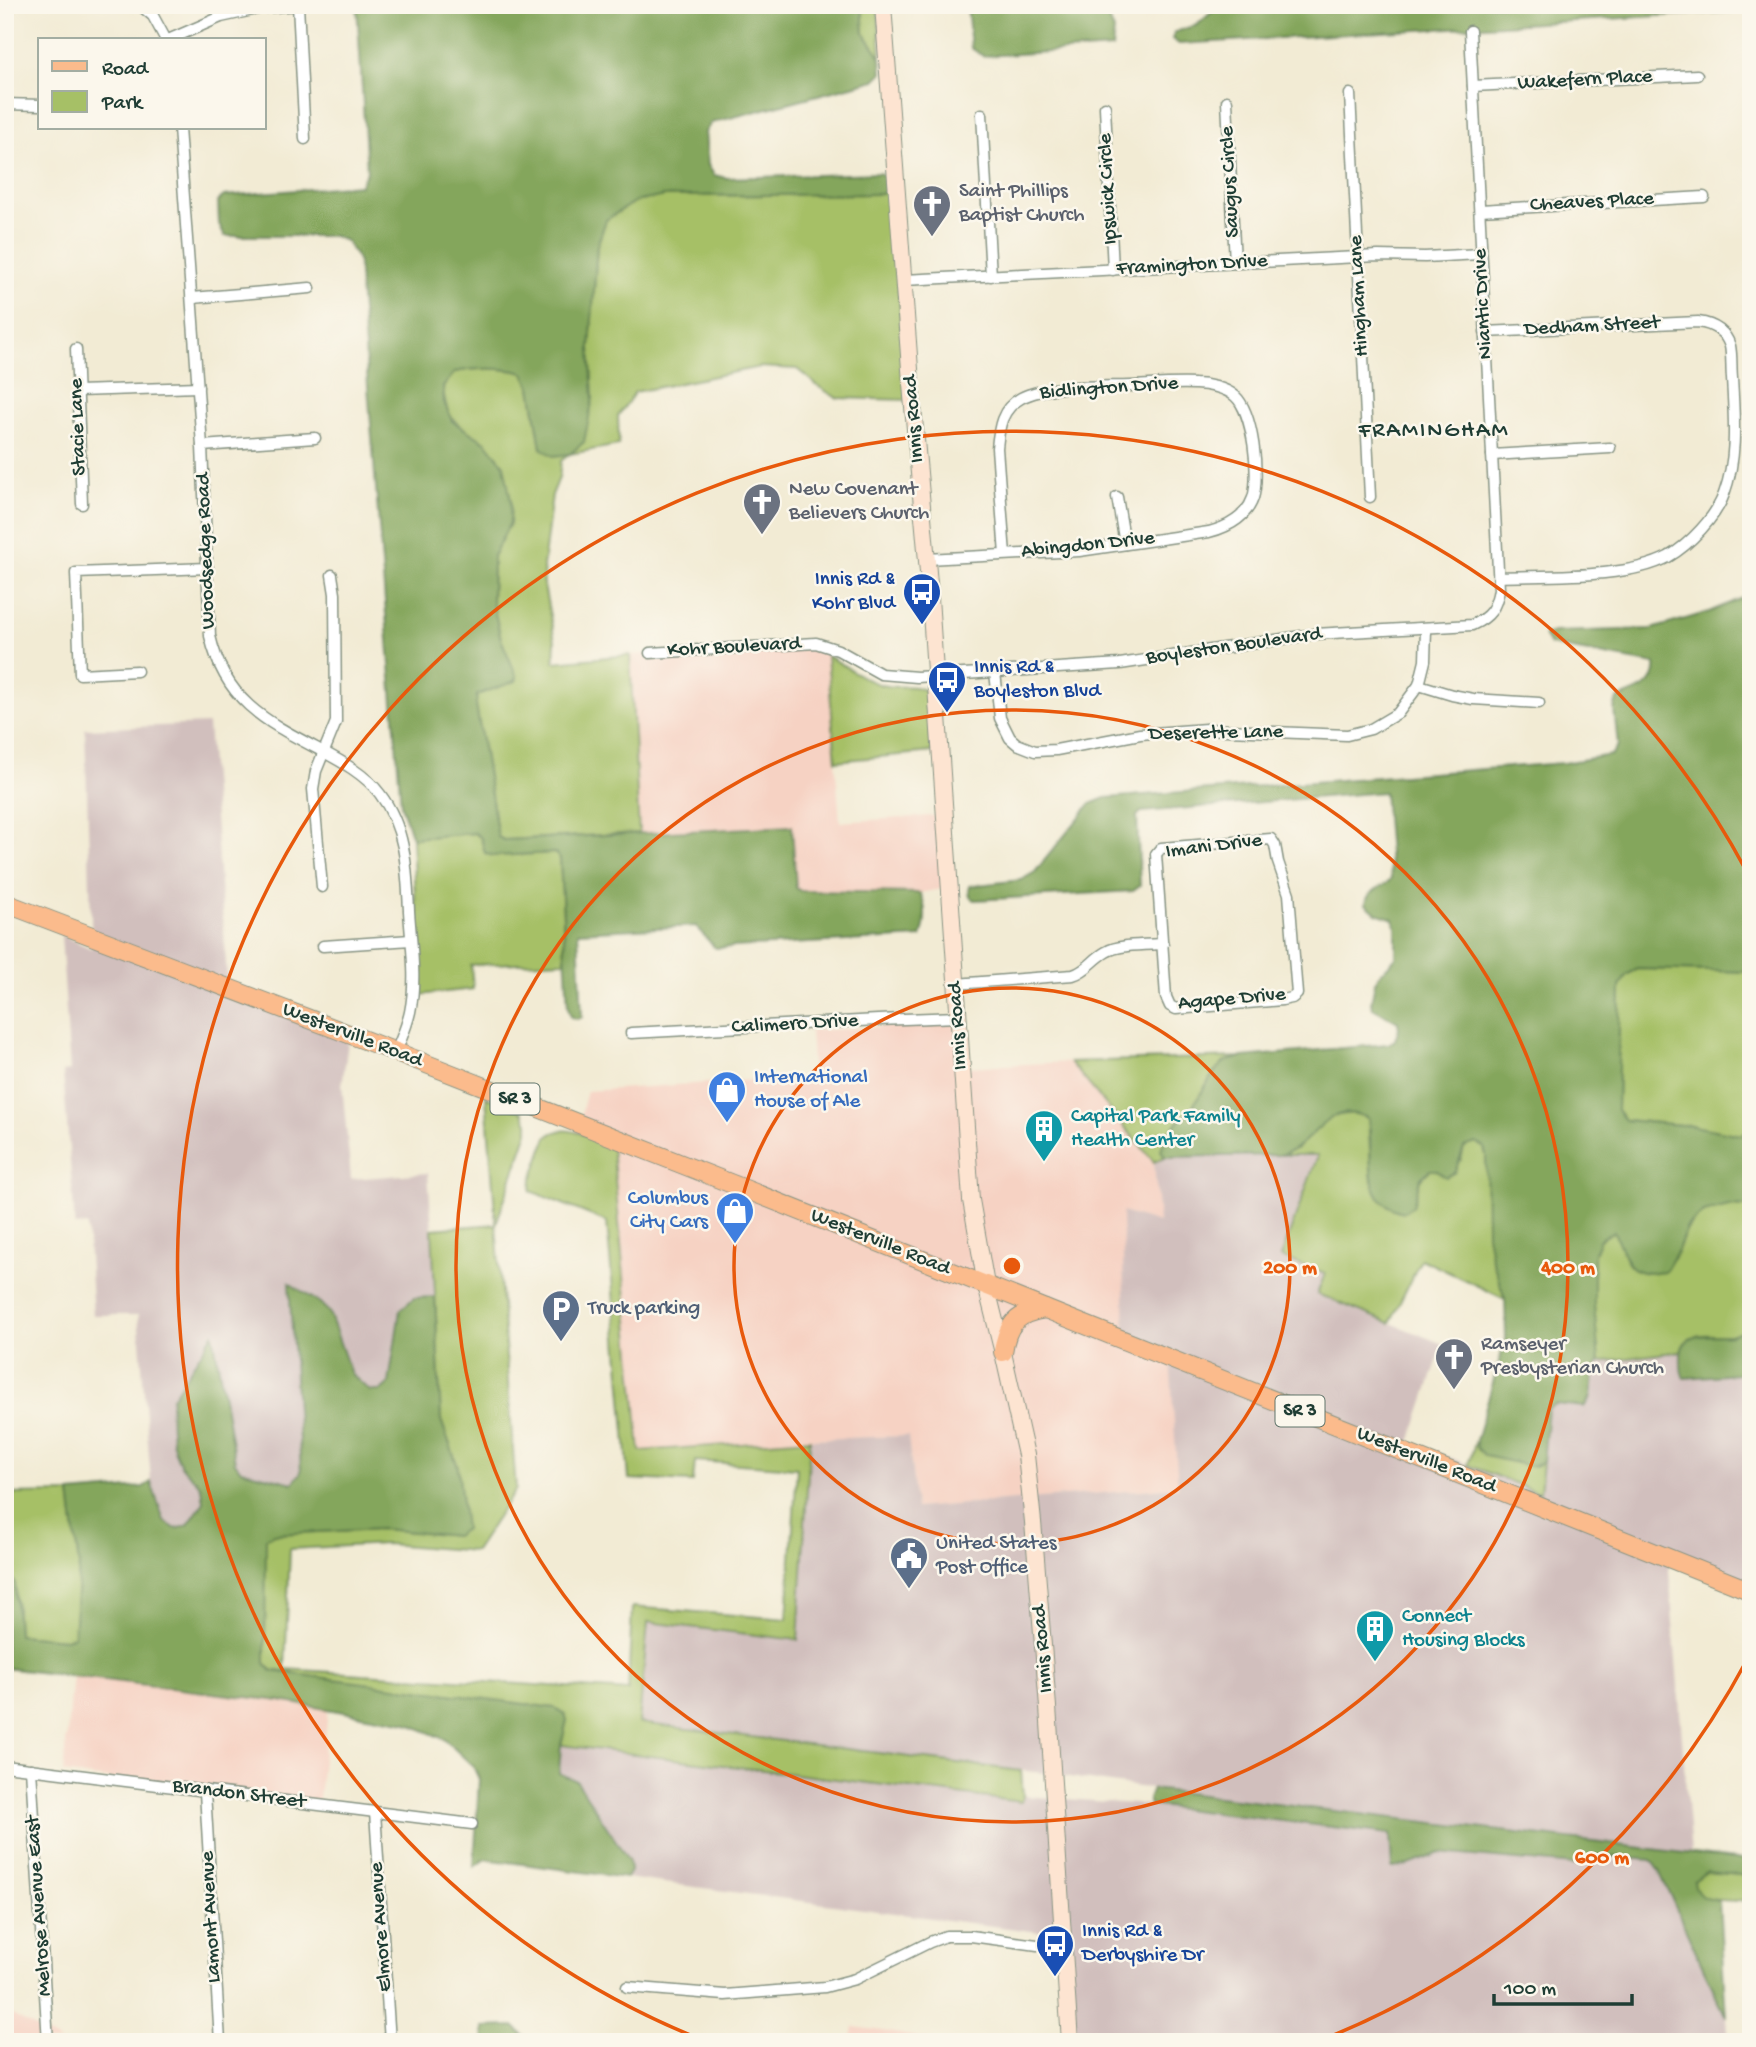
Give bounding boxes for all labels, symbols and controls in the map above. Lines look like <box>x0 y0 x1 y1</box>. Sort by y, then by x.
legend <box>38 38 266 130</box>
text: Road <box>102 58 150 83</box>
street label: Wakefern Place <box>1517 65 1654 97</box>
text: Park <box>101 92 145 117</box>
street label: Saugus Circle <box>1216 124 1246 238</box>
street label: Ipswick Circle <box>1094 132 1124 245</box>
place label: Saint Phillips Baptist Church <box>958 180 1085 229</box>
church icon: Saint Phillips Baptist Church <box>911 183 953 238</box>
street label: Cheaves Place <box>1530 187 1656 219</box>
street label: Hingham Lane <box>1344 234 1376 357</box>
street label: Niantic Drive <box>1469 247 1499 360</box>
street label: Framington Drive <box>1115 249 1269 282</box>
street label: Dedham Street <box>1522 311 1663 343</box>
street label: Innis Road <box>899 372 931 464</box>
street label: Bidlington Drive <box>1038 372 1180 406</box>
street label: Stacie Lane <box>65 377 93 476</box>
district label: FRAMINGHAM <box>1357 418 1510 445</box>
street label: Woodsedge Road <box>192 471 222 630</box>
place label: New Covenant Believers Church <box>788 478 929 527</box>
church icon: New Covenant Believers Church <box>741 481 783 536</box>
street label: Abingdon Drive <box>1020 526 1157 565</box>
place label: Innis Rd & Kohr Blvd <box>812 568 897 617</box>
bus stop icon: Innis Rd & Kohr Blvd <box>901 571 943 626</box>
street label: Boyleston Boulevard <box>1144 622 1325 672</box>
street label: Kohr Boulevard <box>667 632 803 664</box>
place label: Innis Rd & Boyleston Blvd <box>973 656 1102 705</box>
bus stop icon: Innis Rd & Boyleston Blvd <box>926 659 968 714</box>
street label: Deserette Lane <box>1147 720 1285 748</box>
street label: Imani Drive <box>1164 829 1265 865</box>
street label: Innis Road <box>943 979 975 1071</box>
street label: Agape Drive <box>1177 983 1288 1017</box>
street label: Westerville Road <box>278 998 427 1075</box>
street label: Calimero Drive <box>731 1009 860 1041</box>
place label: International House of Ale <box>754 1066 868 1115</box>
shop icon: International House of Ale <box>706 1069 748 1124</box>
road number: SR 3 <box>490 1084 540 1114</box>
place label: Capital Park Family Health Center <box>1071 1105 1241 1154</box>
building icon: Capital Park Family Health Center <box>1023 1108 1065 1163</box>
place label: Columbus City Cars <box>628 1187 709 1236</box>
shop icon: Columbus City Cars <box>714 1190 756 1245</box>
street label: Westerville Road <box>807 1204 955 1283</box>
centre of rings <box>1000 1254 1024 1278</box>
text: 200 m <box>1263 1257 1317 1282</box>
text: 400 m <box>1540 1257 1595 1282</box>
parking icon: Truck parking <box>540 1288 582 1343</box>
place label: Truck parking <box>587 1297 700 1322</box>
place label: Ramseyer Presbysterian Church <box>1480 1333 1664 1382</box>
church icon: Ramseyer Presbysterian Church <box>1433 1336 1475 1391</box>
road number: SR 3 <box>1276 1396 1324 1427</box>
street label: Westerville Road <box>1353 1422 1501 1501</box>
place label: United States Post Office <box>935 1532 1058 1581</box>
public building icon: United States Post Office <box>888 1535 930 1590</box>
street label: Innis Road <box>1028 1602 1060 1694</box>
place label: Connect Housing Blocks <box>1402 1605 1526 1654</box>
building icon: Connect Housing Blocks <box>1354 1608 1396 1663</box>
street label: Brandon Street <box>170 1774 309 1816</box>
street label: Melrose Avenue East <box>21 1812 59 1997</box>
text: 600 m <box>1575 1847 1629 1872</box>
street label: Lamont Avenue <box>196 1849 228 1983</box>
street label: Elmore Avenue <box>365 1860 399 1993</box>
place label: Innis Rd & Derbyshire Dr <box>1080 1920 1205 1969</box>
bus stop icon: Innis Rd & Derbyshire Dr <box>1034 1923 1076 1978</box>
scale bar <box>1494 1963 1632 2007</box>
text: 100 m <box>1503 1978 1556 2003</box>

